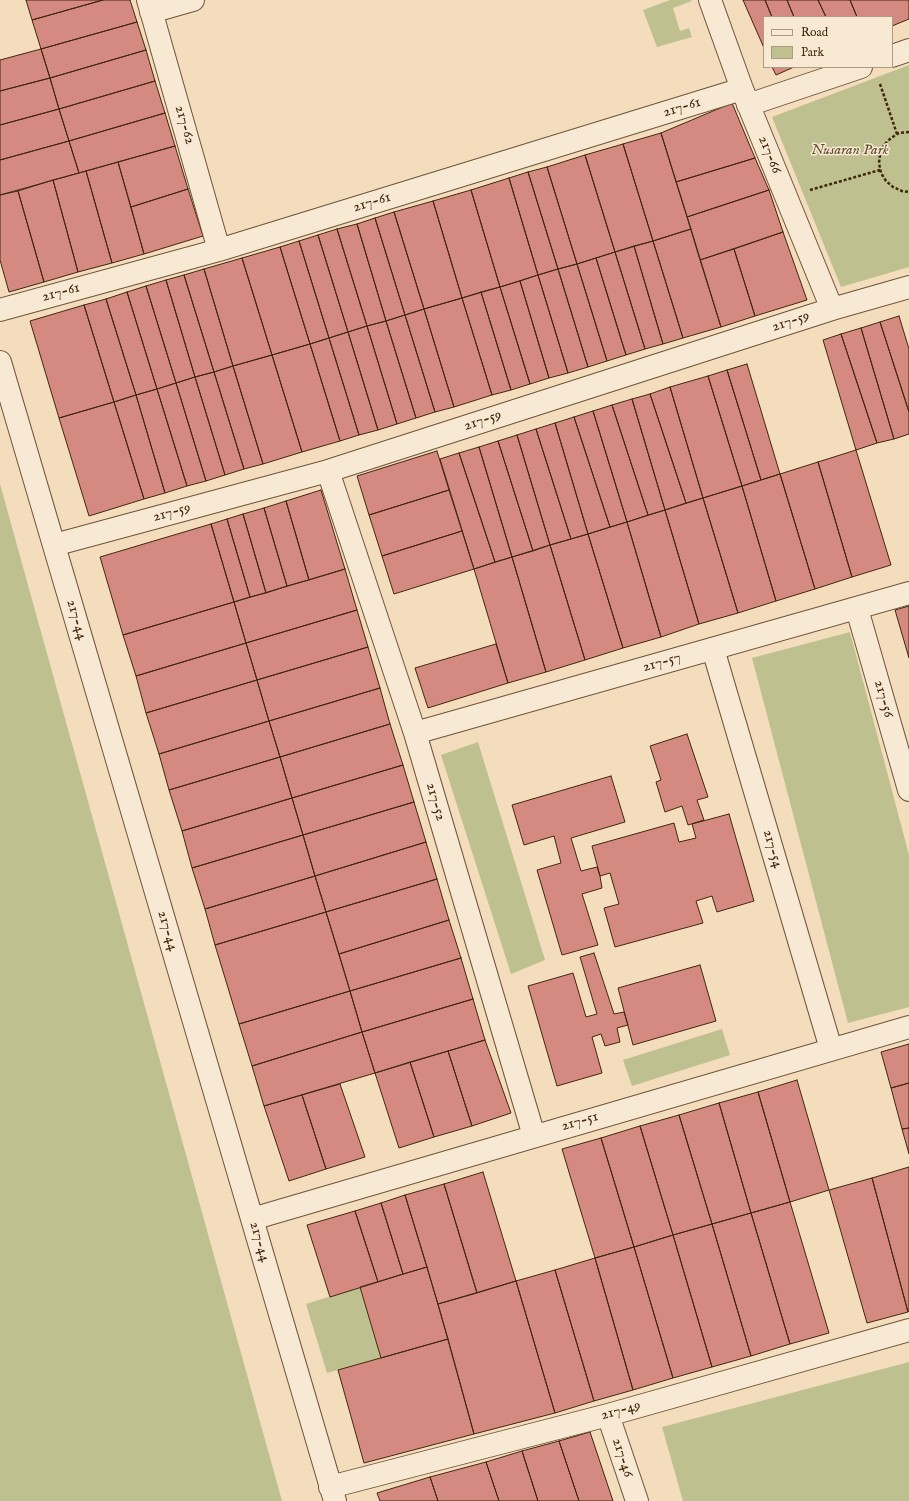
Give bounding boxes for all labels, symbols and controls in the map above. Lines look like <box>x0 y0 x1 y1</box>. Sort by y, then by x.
legend <box>763 16 893 68</box>
text: Road <box>801 25 828 40</box>
text: Park <box>801 45 824 60</box>
street label: 217-61 <box>661 94 703 122</box>
street label: 217-62 <box>170 103 198 147</box>
street label: 217-66 <box>753 133 785 177</box>
park label: Nusaran Park <box>811 142 889 160</box>
street label: 217-61 <box>351 189 393 217</box>
street label: 217-61 <box>40 279 82 307</box>
street label: 217-59 <box>770 307 812 337</box>
street label: 217-59 <box>462 406 504 436</box>
street label: 217-59 <box>151 499 193 527</box>
street label: 217-44 <box>62 598 90 642</box>
street label: 217-57 <box>641 649 683 677</box>
street label: 217-56 <box>869 678 897 720</box>
street label: 217-52 <box>421 781 449 823</box>
street label: 217-54 <box>758 828 786 870</box>
street label: 217-44 <box>153 909 181 953</box>
street label: 217-51 <box>559 1108 601 1136</box>
street label: 217-44 <box>245 1220 273 1264</box>
street label: 217-49 <box>599 1397 643 1425</box>
street label: 217-46 <box>607 1436 637 1480</box>

